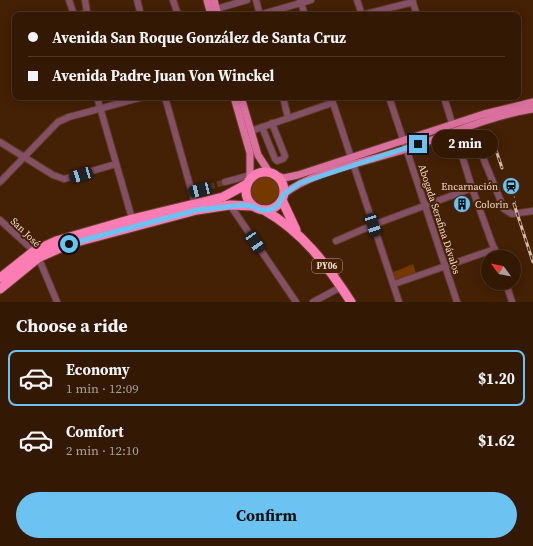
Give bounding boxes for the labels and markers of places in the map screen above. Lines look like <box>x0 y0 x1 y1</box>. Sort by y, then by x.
station icon: Encarnación <box>501 176 521 196</box>
place label: Encarnación <box>441 180 498 193</box>
building icon: Colorin <box>452 194 472 214</box>
place label: Colorin <box>475 198 508 211</box>

